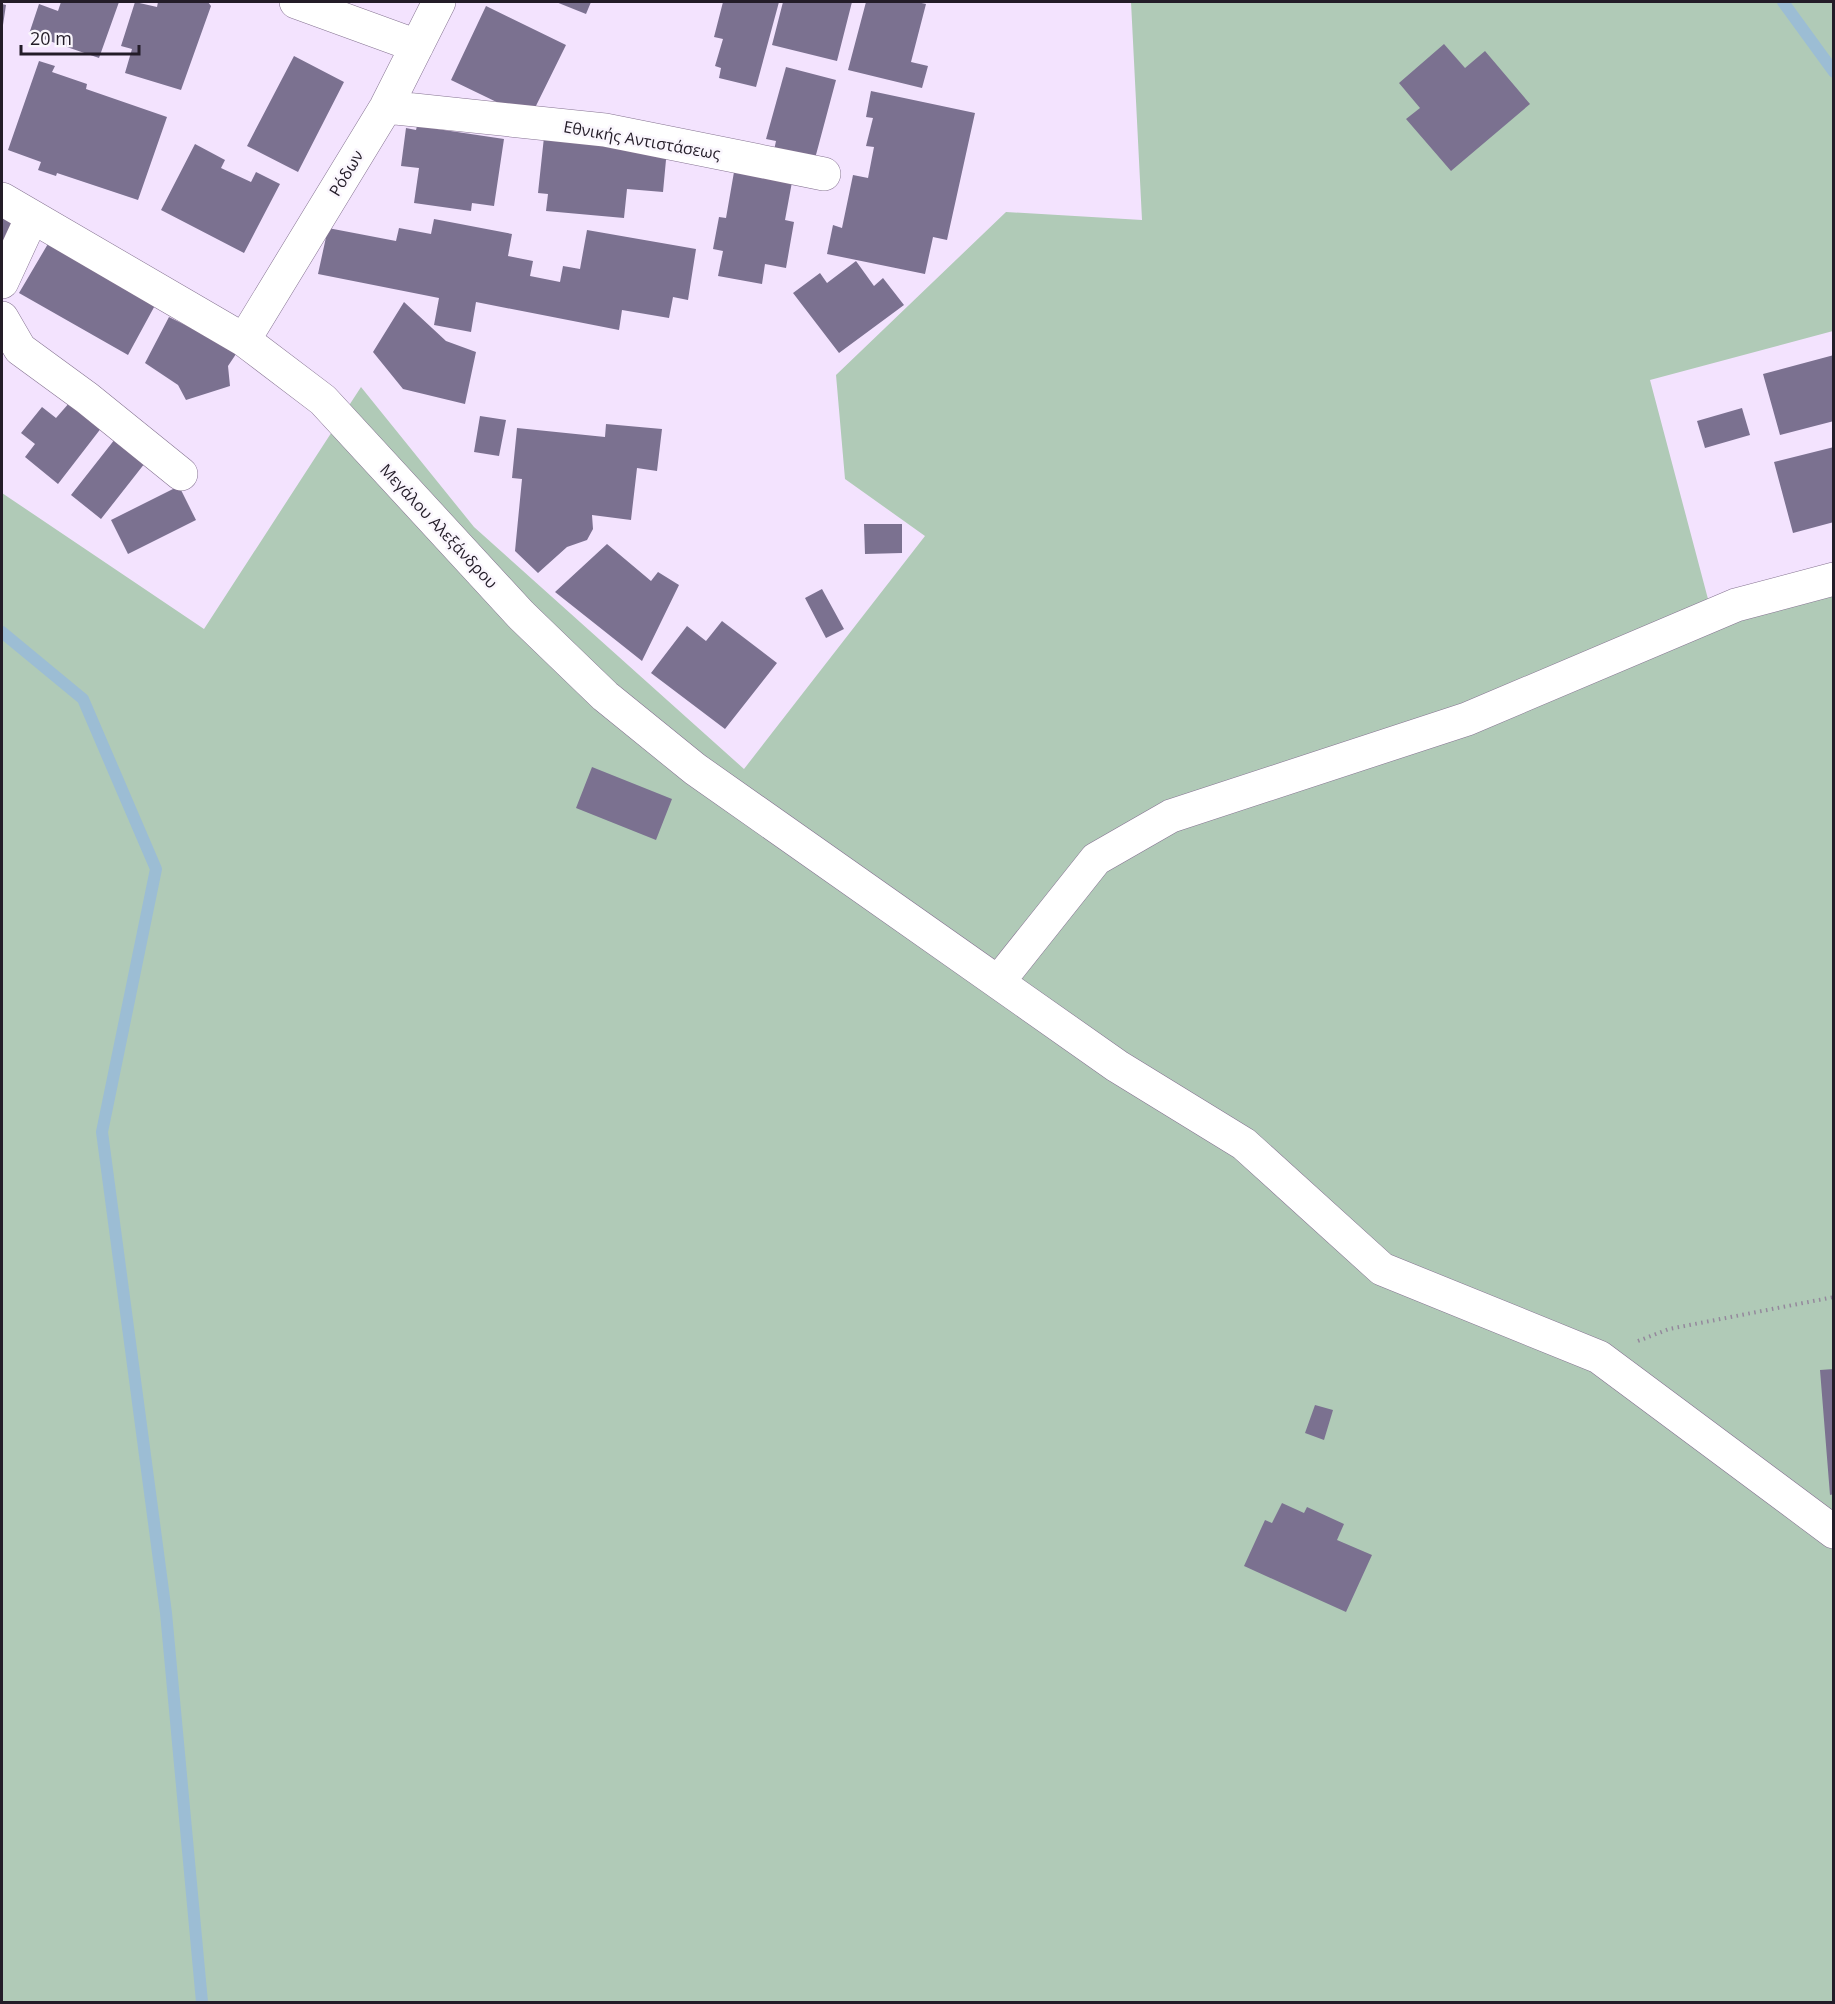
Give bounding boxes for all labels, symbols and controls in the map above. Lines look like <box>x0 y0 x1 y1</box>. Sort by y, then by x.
scale bar <box>21 18 140 56</box>
text: 20 m <box>30 26 72 50</box>
street label: Εθνικής Αντιστάσεως <box>562 115 722 165</box>
street label: Ρόδων <box>324 146 368 200</box>
street label: Μεγάλου Αλεξάνδρου <box>375 459 503 593</box>

